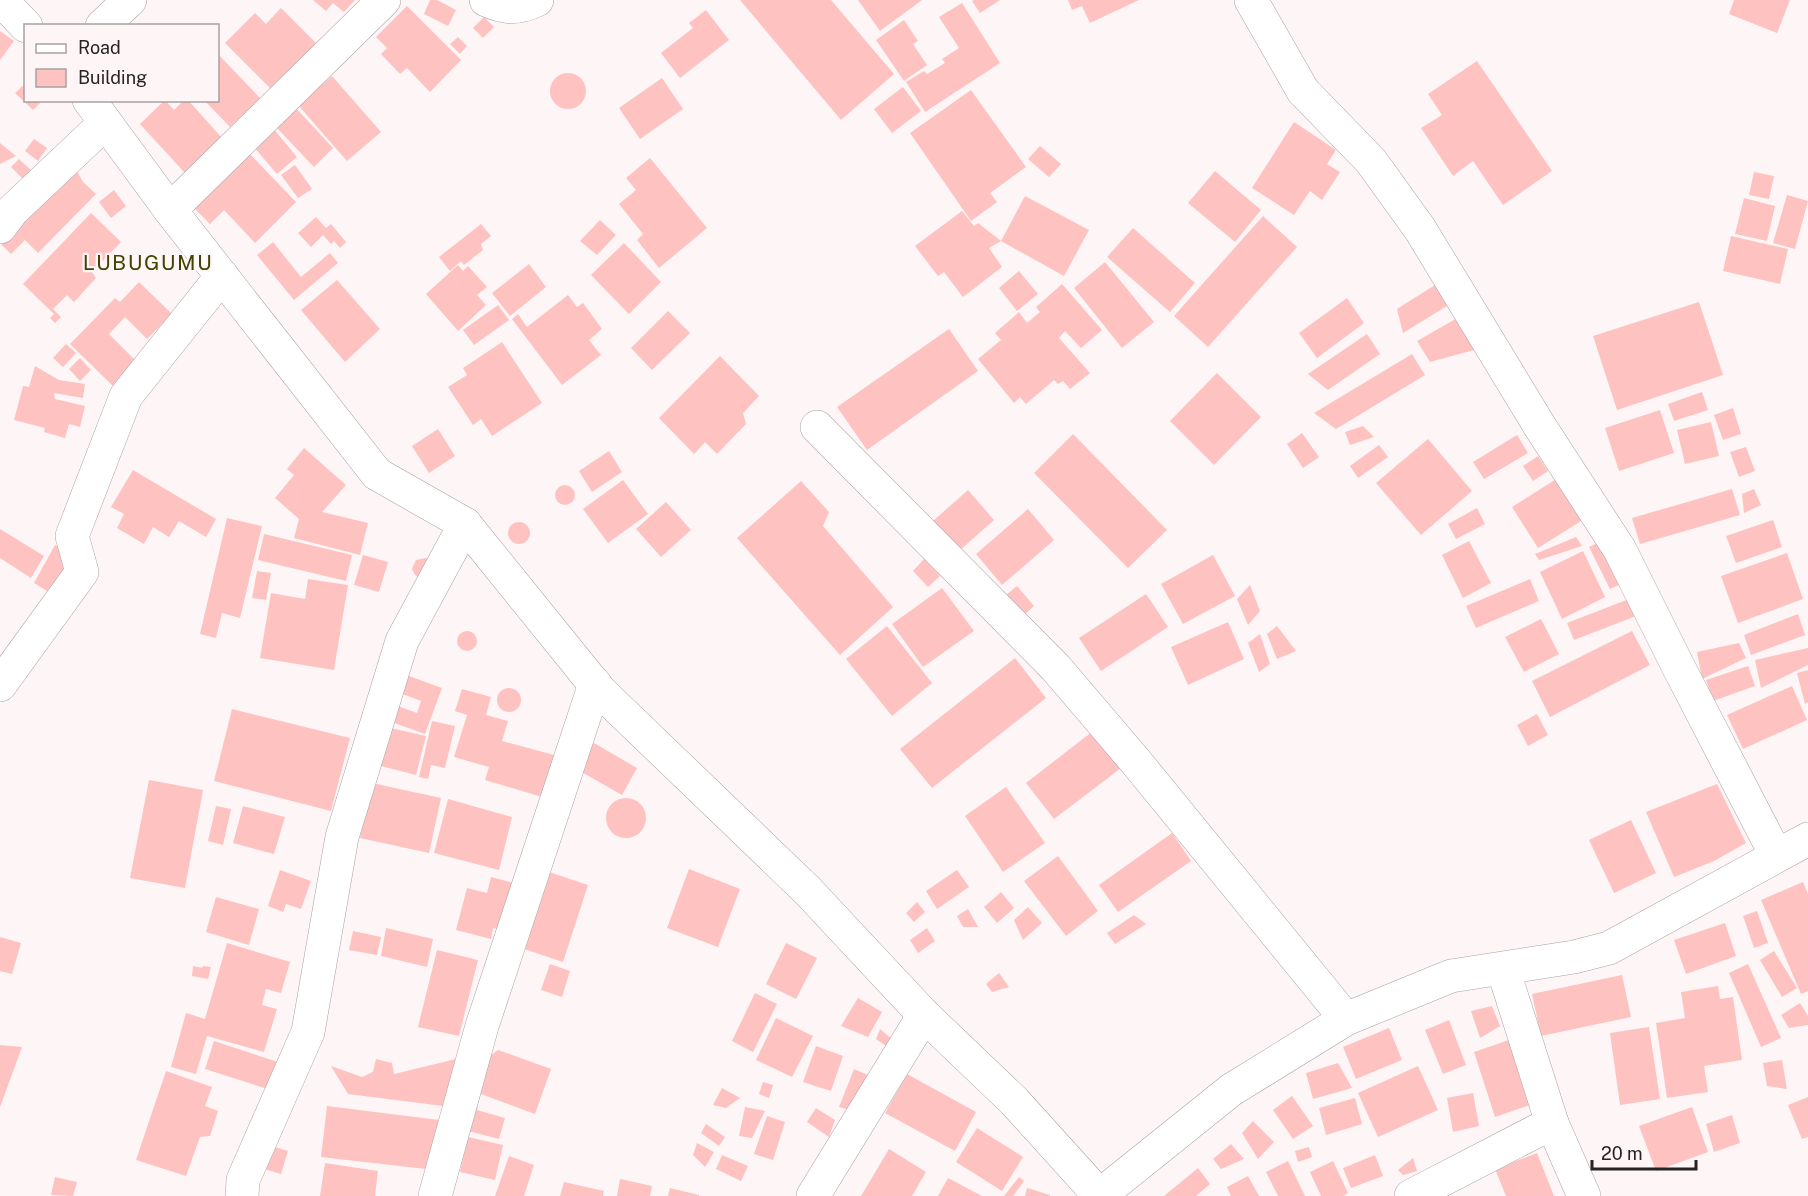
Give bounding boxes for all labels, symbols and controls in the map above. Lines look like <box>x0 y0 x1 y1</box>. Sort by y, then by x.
legend <box>24 24 219 102</box>
text: Road <box>78 37 121 58</box>
text: Building <box>78 67 147 88</box>
district label: LUBUGUMU <box>83 250 213 275</box>
scale bar <box>1592 1133 1696 1171</box>
text: 20 m <box>1601 1143 1643 1164</box>

